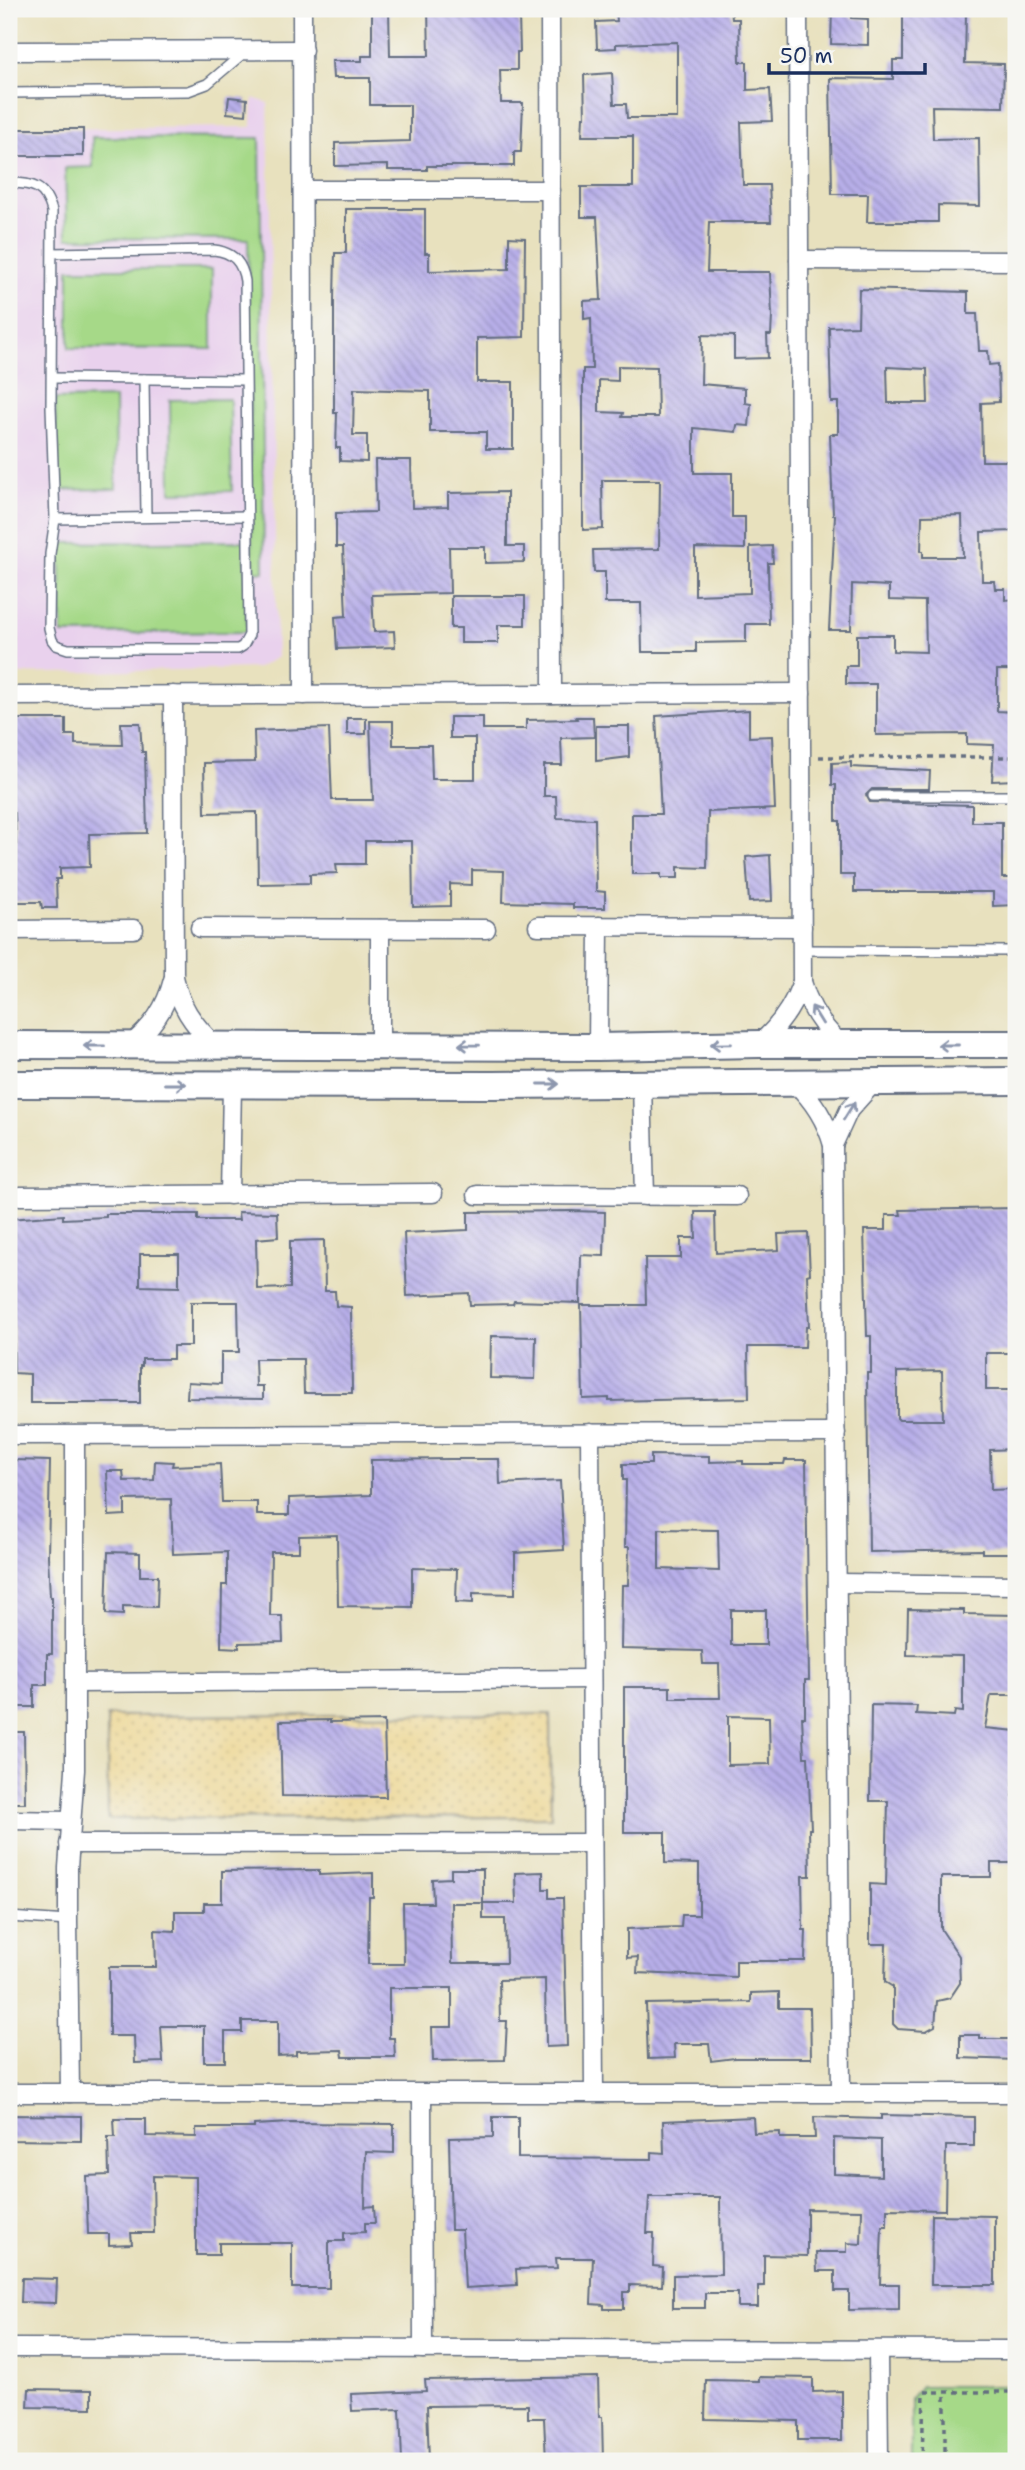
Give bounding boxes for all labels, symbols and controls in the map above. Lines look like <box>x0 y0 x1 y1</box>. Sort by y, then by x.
scale bar <box>769 32 925 76</box>
text: 50 m <box>780 42 833 70</box>
one-way arrow <box>809 1006 823 1026</box>
one-way arrow <box>457 1038 480 1052</box>
one-way arrow <box>709 1038 732 1051</box>
one-way arrow <box>937 1038 960 1051</box>
one-way arrow <box>83 1039 106 1052</box>
one-way arrow <box>163 1077 186 1091</box>
one-way arrow <box>538 1077 561 1091</box>
one-way arrow <box>842 1102 857 1121</box>

